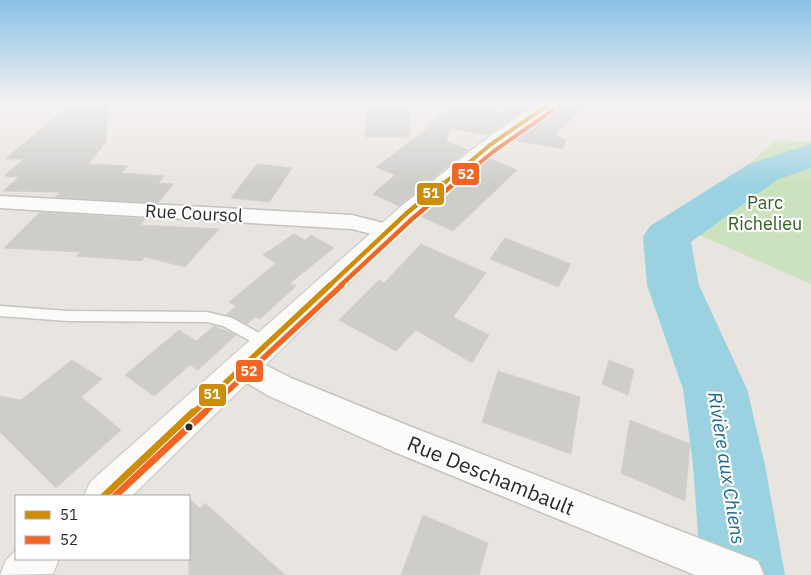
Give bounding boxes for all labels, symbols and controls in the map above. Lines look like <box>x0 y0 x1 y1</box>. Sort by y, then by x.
line badge: 52 <box>451 162 480 186</box>
text: 52 <box>458 165 474 183</box>
line badge: 51 <box>416 182 445 206</box>
text: 51 <box>423 184 440 202</box>
park label: Parc Richelieu <box>728 191 802 235</box>
street label: Rue Coursol <box>145 199 243 227</box>
line badge: 52 <box>235 359 264 383</box>
text: 52 <box>241 362 257 380</box>
line badge: 51 <box>198 383 227 407</box>
text: 51 <box>204 385 221 403</box>
water label: Rivière aux Chiens <box>703 390 751 546</box>
unlabelled marker <box>184 422 194 432</box>
street label: Rue Deschambault <box>403 429 579 521</box>
legend <box>15 495 190 560</box>
text: 51 <box>60 505 78 524</box>
text: 52 <box>60 530 78 549</box>

